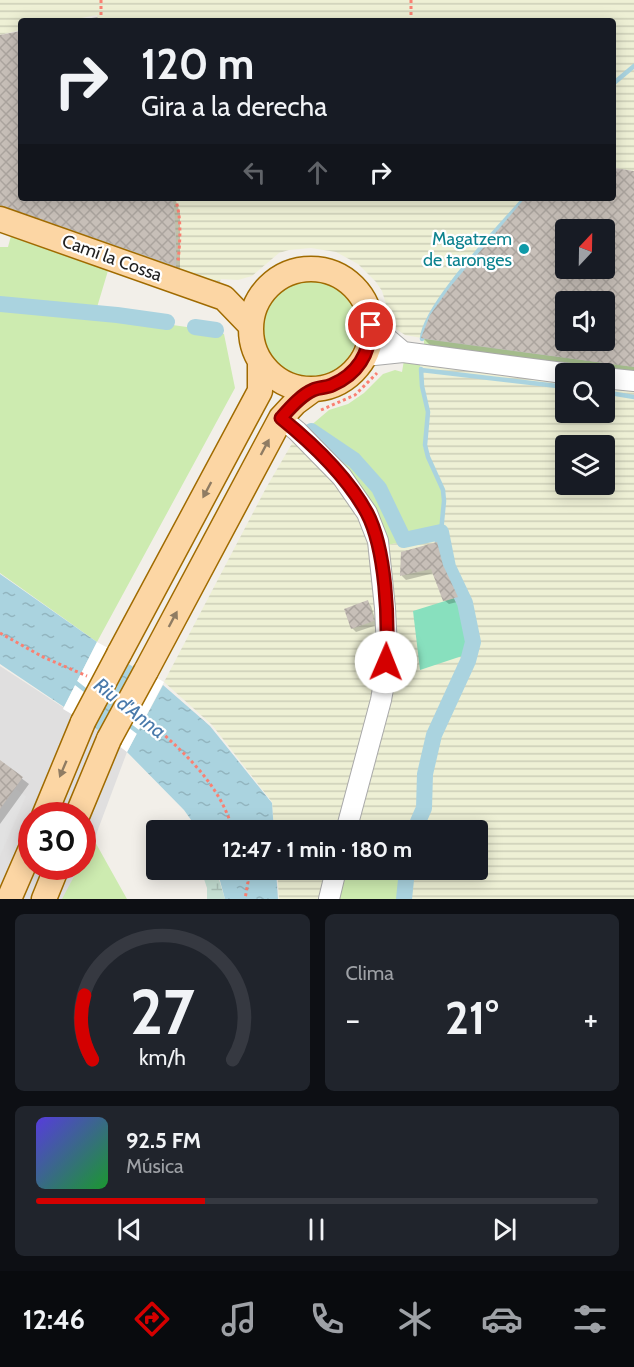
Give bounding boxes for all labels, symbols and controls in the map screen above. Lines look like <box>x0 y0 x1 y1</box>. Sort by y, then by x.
text: 120 m <box>141 38 254 90</box>
icon: right <box>42 42 120 120</box>
text: Gira a la derecha <box>141 90 327 123</box>
icon: left <box>238 156 271 189</box>
icon: ahead <box>301 156 334 189</box>
icon: right <box>364 156 397 189</box>
north arrow <box>555 219 615 279</box>
map controls <box>555 219 615 495</box>
place label: Magatzem de taronges <box>423 228 512 271</box>
street label: Camí la Cossa <box>59 230 165 286</box>
marker: Magatzem de taronges <box>517 242 531 256</box>
button: sound <box>555 291 615 351</box>
pin <box>345 299 396 350</box>
icon: arrive <box>354 308 387 341</box>
button: search <box>555 363 615 423</box>
button: layers <box>555 435 615 495</box>
one-way arrow <box>260 438 270 455</box>
one-way arrow <box>202 482 212 499</box>
one-way arrow <box>168 610 178 627</box>
position arrow <box>354 630 418 694</box>
water label: Riu d'Anna <box>89 673 171 743</box>
one-way arrow <box>58 760 67 778</box>
speed limit sign: 30 <box>18 802 96 880</box>
text: 12:47 · 1 min · 180 m <box>222 836 412 863</box>
text: Clima <box>346 961 394 985</box>
text: 27 <box>130 974 195 1050</box>
text: 21° <box>445 991 498 1045</box>
text: − <box>346 999 360 1039</box>
text: + <box>583 999 598 1039</box>
text: km/h <box>139 1044 186 1070</box>
text: 92.5 FM <box>126 1127 201 1154</box>
text: Música <box>126 1154 184 1178</box>
icon: previous <box>113 1213 146 1246</box>
icon: pause <box>300 1213 333 1246</box>
icon: next <box>488 1213 521 1246</box>
icon: directions <box>131 1298 173 1340</box>
icon: music <box>218 1298 260 1340</box>
icon: phone <box>306 1298 348 1340</box>
icon: climate <box>394 1298 436 1340</box>
icon: car <box>481 1298 523 1340</box>
icon: filters <box>569 1298 611 1340</box>
text: 12:46 <box>23 1303 85 1336</box>

